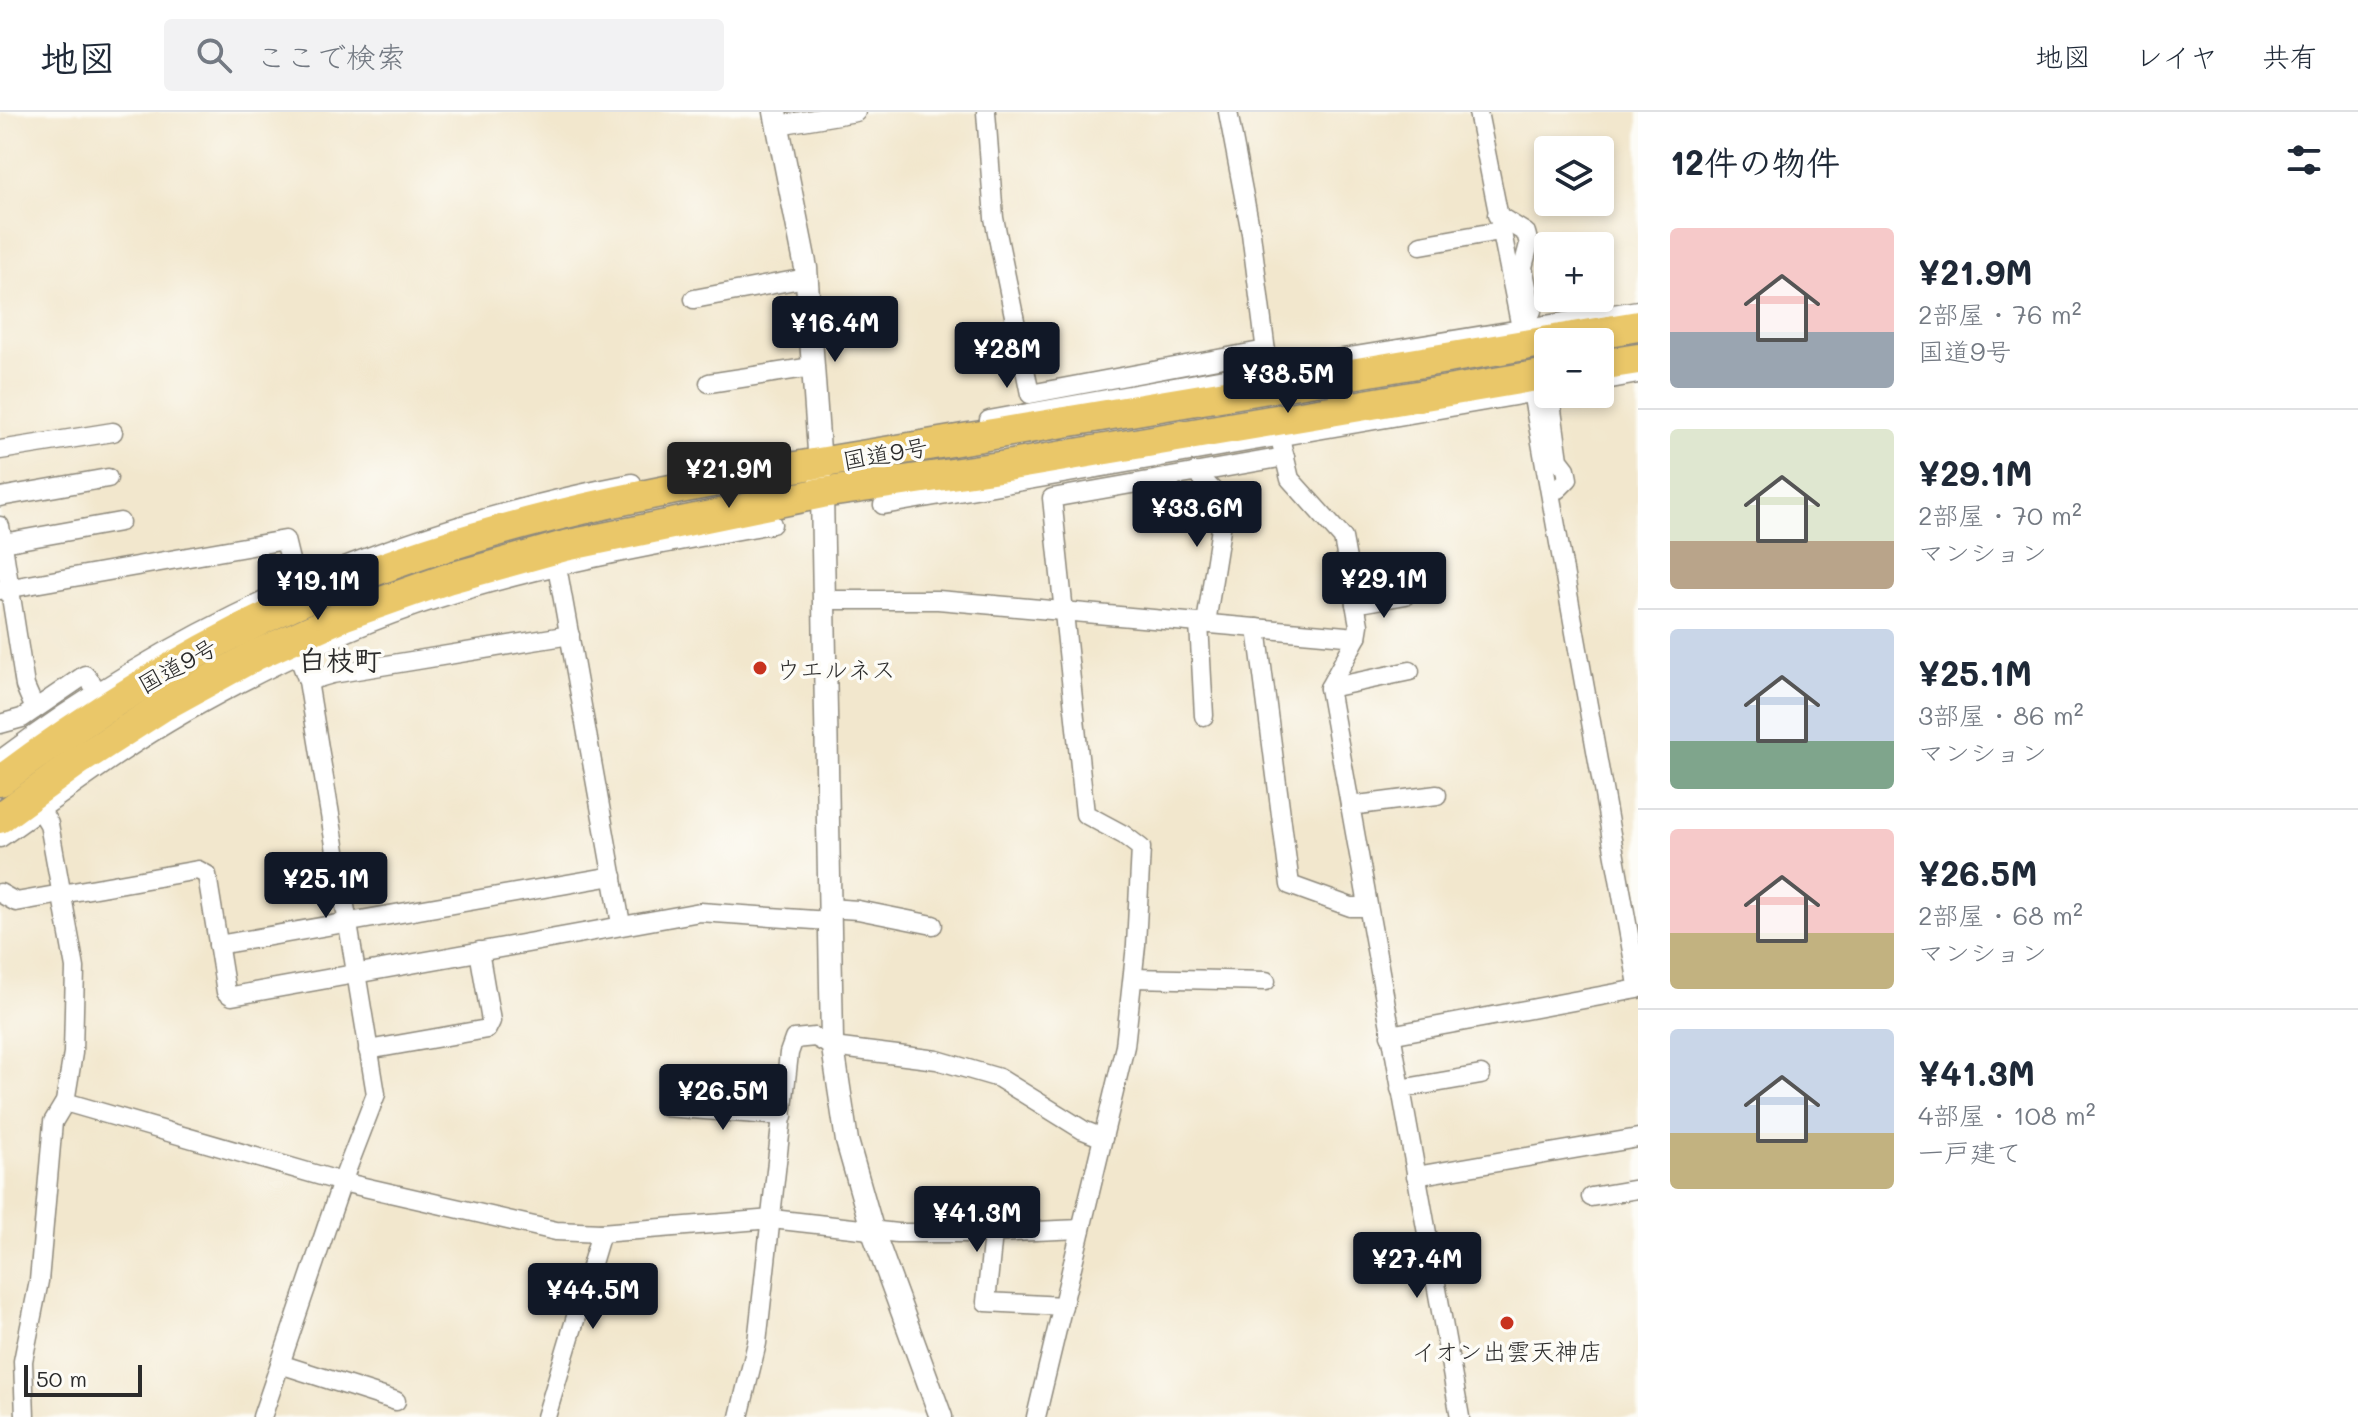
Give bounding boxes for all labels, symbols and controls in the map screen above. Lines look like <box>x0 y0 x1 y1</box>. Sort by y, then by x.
search box <box>164 19 724 91</box>
text: 地図 <box>40 32 116 82</box>
icon: search <box>192 33 236 77</box>
text: ここで検索 <box>256 36 406 76</box>
text: 地図 <box>2035 38 2091 74</box>
text: レイヤ <box>2135 38 2218 74</box>
text: 共有 <box>2262 38 2318 74</box>
map controls <box>1534 136 1614 408</box>
button: layers <box>1534 136 1614 216</box>
icon: filters <box>2282 138 2326 182</box>
text: 12件の物件 <box>1670 139 1840 184</box>
button: + <box>1534 232 1614 312</box>
text: ¥21.9M <box>1918 249 2033 294</box>
icon: home <box>1734 260 1830 356</box>
pin: ¥16.4M <box>770 296 900 364</box>
text: 2部屋 · 76 m² <box>1918 297 2082 331</box>
text: ¥16.4M <box>790 305 880 339</box>
pin: ¥28M <box>960 322 1054 390</box>
button: − <box>1534 328 1614 408</box>
text: ¥28M <box>973 331 1041 365</box>
text: 国道9号 <box>1918 334 2011 368</box>
pin: ¥38.5M <box>1223 347 1353 415</box>
text: ¥38.5M <box>1242 356 1334 390</box>
street label: 国道9号 <box>840 430 930 476</box>
pin: ¥21.9M <box>664 442 794 510</box>
text: ¥29.1M <box>1918 450 2033 495</box>
text: ¥21.9M <box>685 451 773 485</box>
icon: home <box>1734 461 1830 557</box>
pin: ¥33.6M <box>1132 481 1262 549</box>
text: ¥33.6M <box>1150 490 1244 524</box>
text: 2部屋 · 70 m² <box>1918 498 2082 532</box>
text: マンション <box>1918 535 2047 569</box>
pin: ¥29.1M <box>1319 552 1449 620</box>
pin: ¥19.1M <box>253 554 383 622</box>
text: ¥29.1M <box>1340 561 1428 595</box>
text: ¥19.1M <box>276 563 360 597</box>
street label: 国道9号 <box>132 631 222 699</box>
district label: 白枝町 <box>298 641 382 677</box>
text: ¥25.1M <box>1918 650 2032 695</box>
place label: ウエルネス <box>776 653 896 684</box>
marker: ウエルネス <box>751 659 769 677</box>
icon: home <box>1734 661 1830 757</box>
text: 3部屋 · 86 m² <box>1918 698 2084 732</box>
text: マンション <box>1918 735 2047 769</box>
text: ¥26.5M <box>1918 850 2038 895</box>
pin: ¥25.1M <box>261 852 391 920</box>
text: ¥25.1M <box>282 861 370 895</box>
icon: home <box>1734 861 1830 957</box>
text: 2部屋 · 68 m² <box>1918 898 2083 932</box>
text: マンション <box>1918 935 2047 969</box>
text: ¥41.3M <box>1918 1050 2035 1095</box>
icon: home <box>1734 1061 1830 1157</box>
pin: ¥26.5M <box>658 1064 788 1132</box>
text: ¥26.5M <box>677 1073 769 1107</box>
text: 4部屋 · 108 m² <box>1918 1098 2096 1132</box>
text: 一戸建て <box>1918 1135 2022 1169</box>
pin: ¥41.3M <box>912 1186 1042 1254</box>
text: ¥41.3M <box>932 1195 1022 1229</box>
pin: ¥27.4M <box>1352 1232 1482 1300</box>
text: ¥27.4M <box>1371 1241 1463 1275</box>
pin: ¥44.5M <box>528 1263 658 1331</box>
text: ¥44.5M <box>546 1272 640 1306</box>
marker: イオン出雲天神店 <box>1498 1314 1516 1332</box>
place label: イオン出雲天神店 <box>1411 1335 1603 1366</box>
scale bar <box>24 1361 142 1397</box>
text: 50 m <box>36 1364 87 1393</box>

